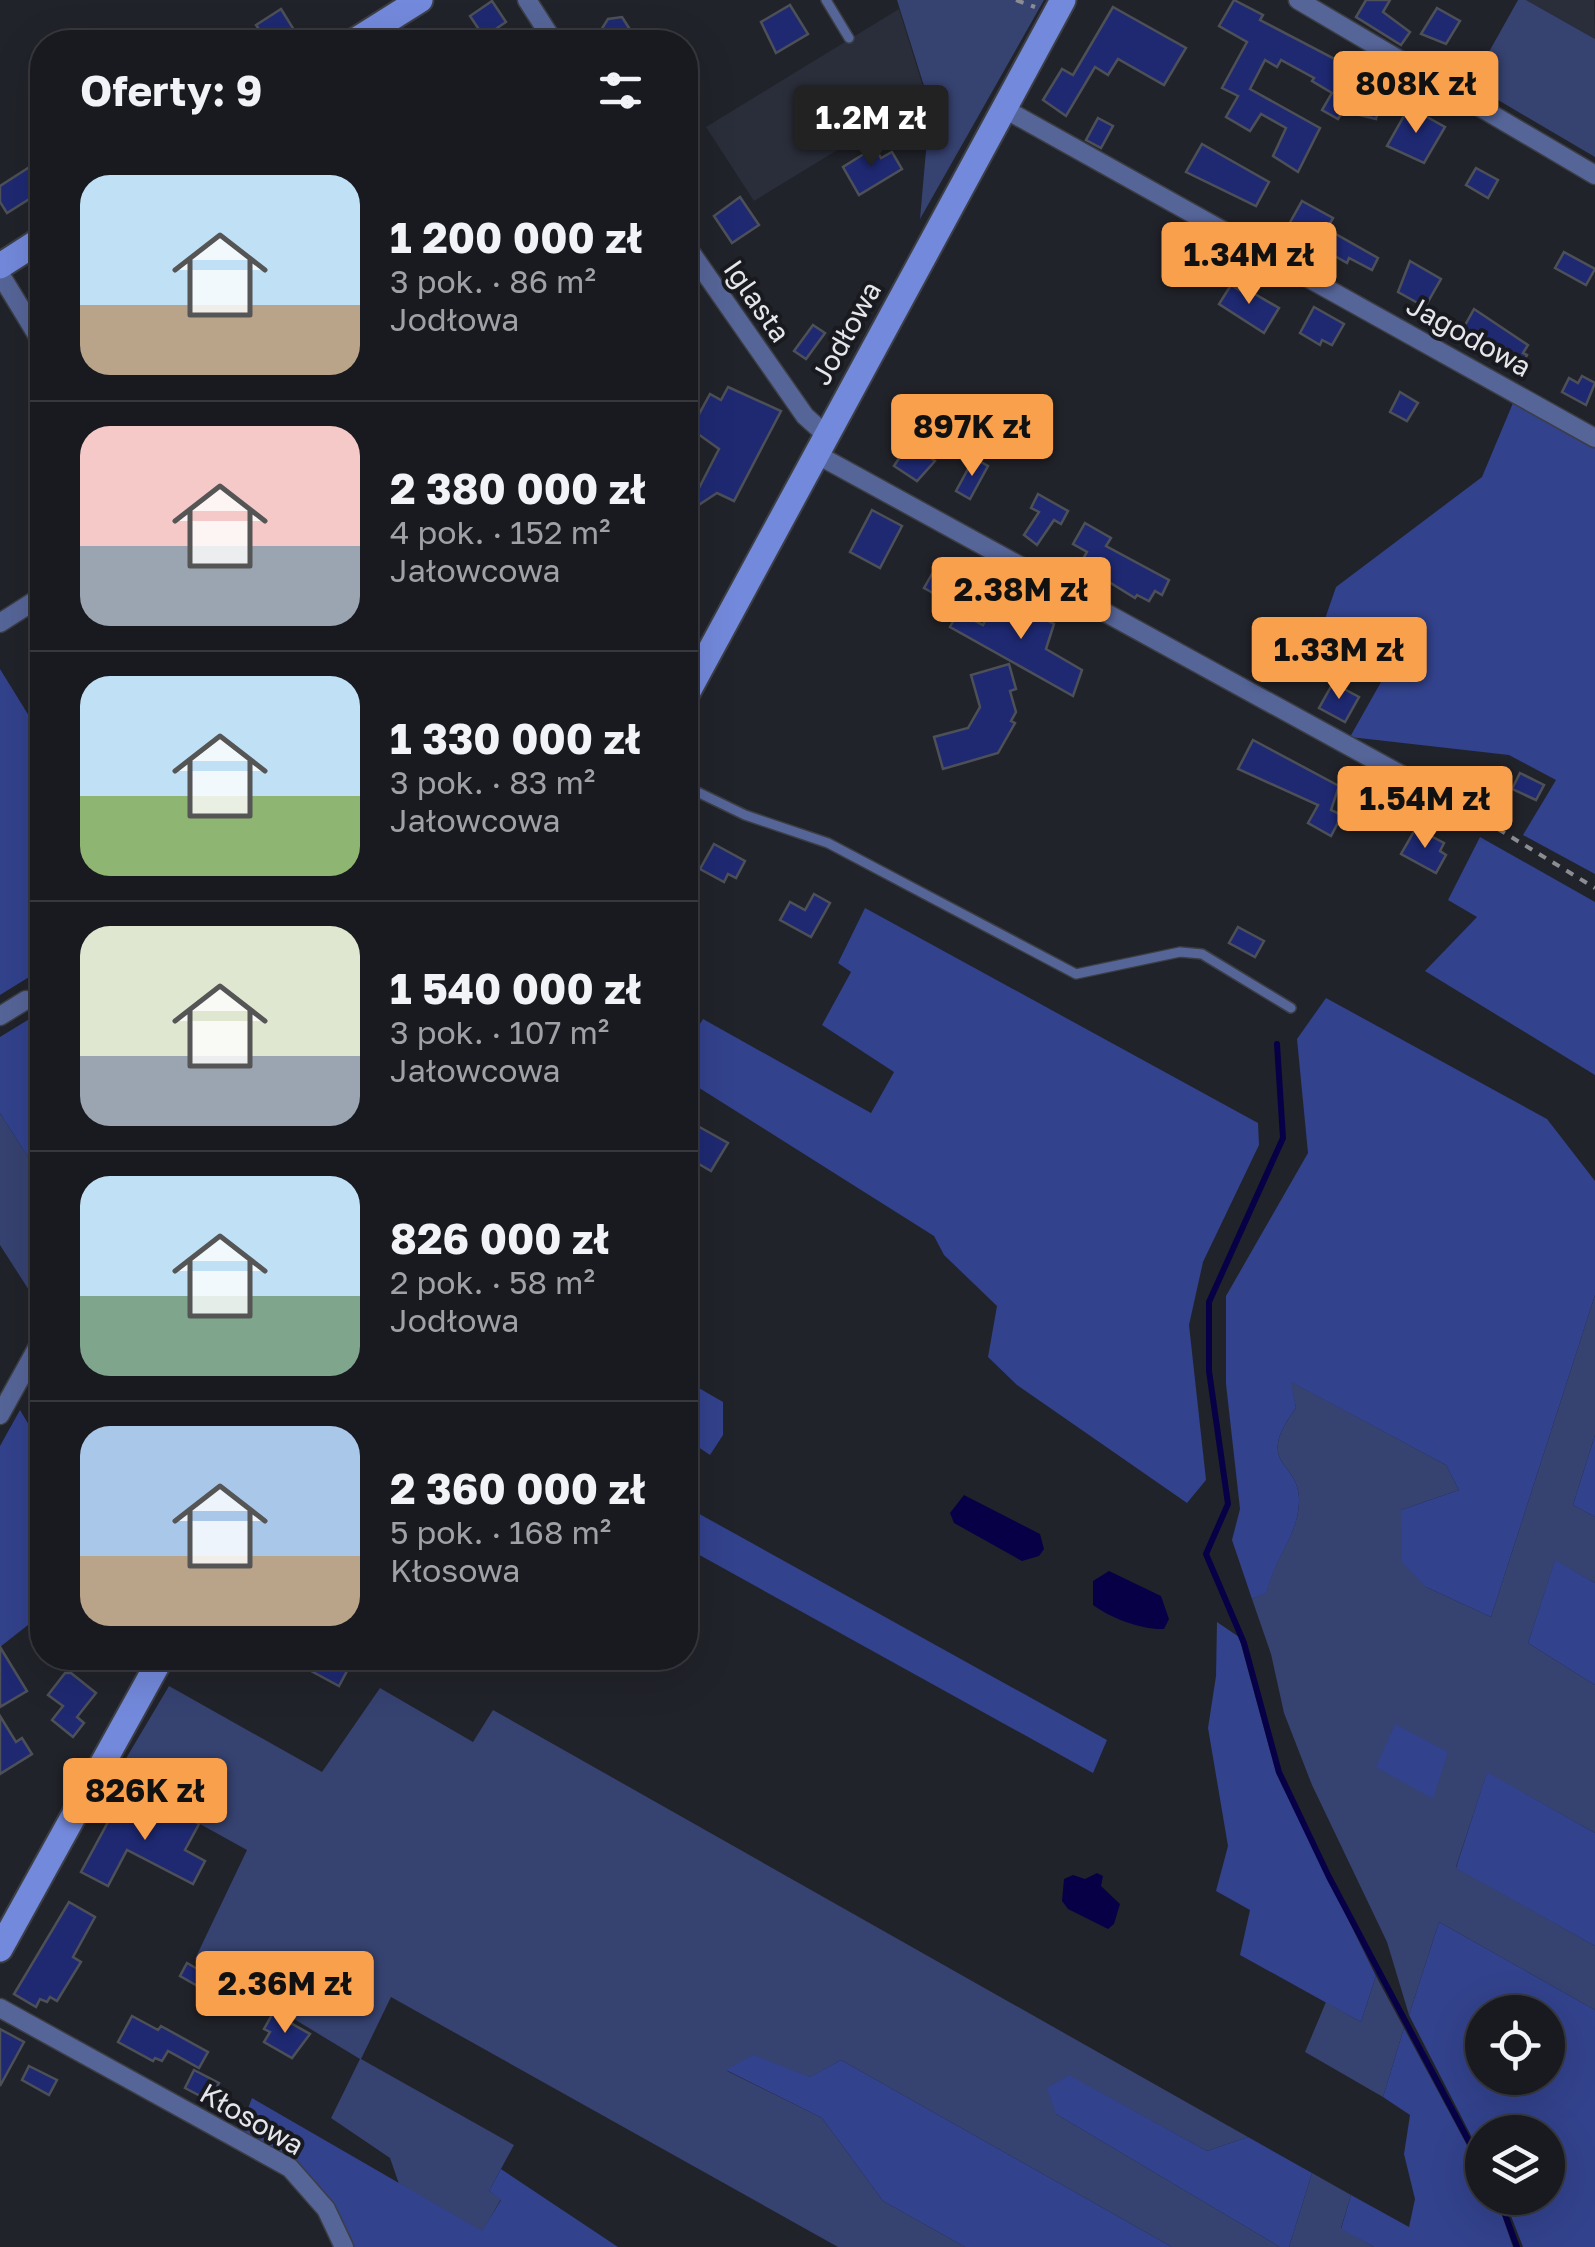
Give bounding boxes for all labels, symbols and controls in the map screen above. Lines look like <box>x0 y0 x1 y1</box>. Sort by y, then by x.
pin: 808K zł <box>1324 51 1508 136</box>
icon: filters <box>593 63 648 118</box>
text: 808K zł <box>1355 64 1477 102</box>
text: Oferty: 9 <box>80 65 263 115</box>
pin: 1.2M zł <box>779 85 963 170</box>
text: 1.2M zł <box>815 98 927 136</box>
text: 1 200 000 zł <box>390 212 642 262</box>
icon: home <box>160 215 280 335</box>
pin: 1.34M zł <box>1146 222 1352 307</box>
text: 1.34M zł <box>1183 235 1315 273</box>
street label: Iglasta <box>717 253 797 348</box>
text: 3 pok. · 86 m² <box>390 262 596 300</box>
street label: Jodłowa <box>804 275 887 390</box>
street label: Jagodowa <box>1401 288 1537 383</box>
text: Jodłowa <box>390 300 519 338</box>
pin: 897K zł <box>880 394 1064 479</box>
text: 897K zł <box>913 407 1031 445</box>
text: 2 380 000 zł <box>390 463 646 513</box>
icon: home <box>160 466 280 586</box>
text: 4 pok. · 152 m² <box>390 513 610 551</box>
text: Jałowcowa <box>390 551 561 589</box>
pin: 2.38M zł <box>918 557 1124 642</box>
text: 2.38M zł <box>954 570 1088 608</box>
pin: 1.33M zł <box>1236 617 1442 702</box>
text: 1.33M zł <box>1274 630 1404 668</box>
text: 1 330 000 zł <box>390 713 641 763</box>
icon: home <box>160 716 280 836</box>
text: 3 pok. · 83 m² <box>390 763 595 801</box>
pin: 1.54M zł <box>1322 766 1528 851</box>
text: 1.54M zł <box>1359 779 1491 817</box>
text: Jałowcowa <box>390 801 561 839</box>
text: 1 540 000 zł <box>390 963 641 1013</box>
icon: home <box>160 966 280 1086</box>
text: 3 pok. · 107 m² <box>390 1013 609 1051</box>
text: Jałowcowa <box>390 1051 561 1089</box>
text: 826 000 zł <box>390 1213 609 1263</box>
icon: home <box>160 1216 280 1336</box>
text: 2 pok. · 58 m² <box>390 1263 595 1301</box>
text: Jodłowa <box>390 1301 519 1339</box>
text: 2 360 000 zł <box>390 1463 646 1513</box>
icon: home <box>160 1466 280 1586</box>
text: 5 pok. · 168 m² <box>390 1513 611 1551</box>
text: Kłosowa <box>390 1551 520 1589</box>
pin: 826K zł <box>53 1758 237 1843</box>
text: 826K zł <box>85 1771 205 1809</box>
pin: 2.36M zł <box>182 1951 388 2036</box>
text: 2.36M zł <box>218 1964 352 2002</box>
map controls <box>1465 1995 1565 2215</box>
button: locate <box>1465 1995 1565 2095</box>
street label: Kłosowa <box>195 2076 310 2161</box>
button: layers <box>1465 2115 1565 2215</box>

